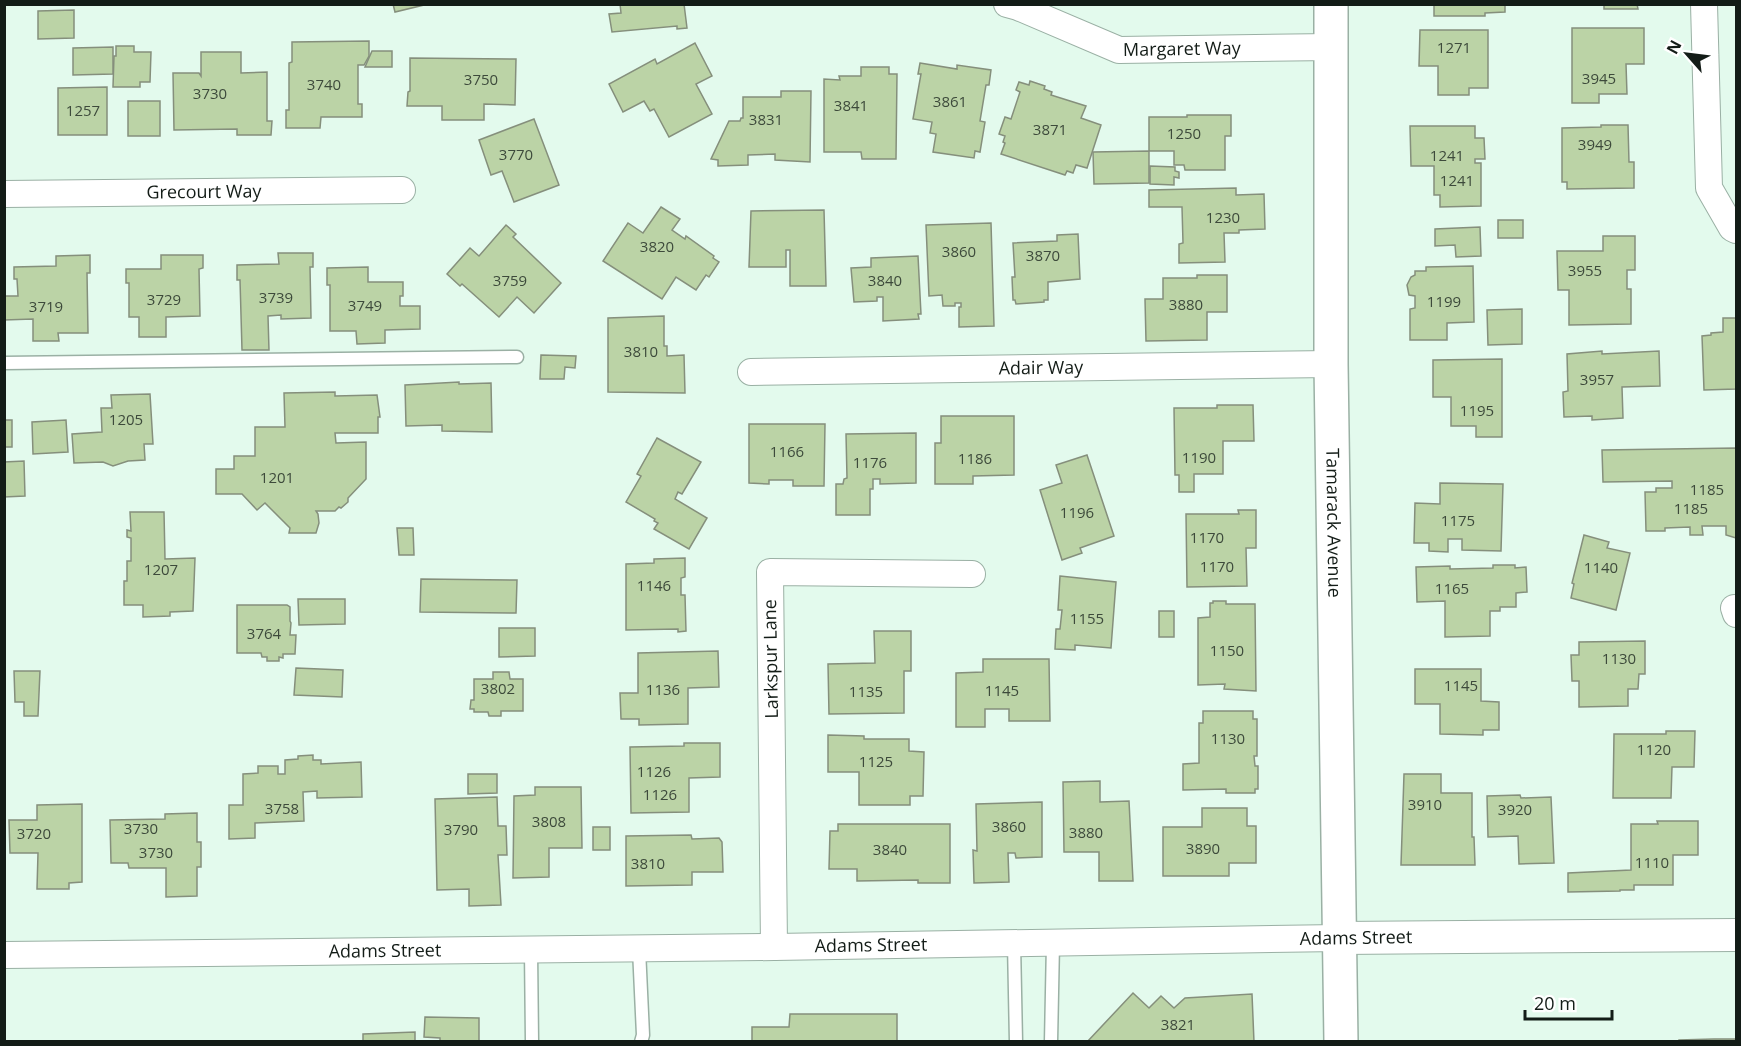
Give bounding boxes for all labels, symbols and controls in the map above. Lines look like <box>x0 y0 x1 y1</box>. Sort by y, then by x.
north arrow <box>1657 24 1717 84</box>
street label: Margaret Way <box>1123 35 1242 61</box>
text: N <box>1661 36 1687 58</box>
house number: 1271 <box>1437 37 1471 57</box>
house number: 3945 <box>1582 68 1616 88</box>
house number: 3750 <box>464 69 498 89</box>
house number: 3740 <box>307 74 341 94</box>
house number: 3730 <box>193 83 227 103</box>
house number: 3861 <box>933 91 967 111</box>
house number: 3841 <box>834 95 868 115</box>
house number: 1257 <box>66 100 100 120</box>
house number: 3831 <box>749 109 783 129</box>
house number: 3871 <box>1033 119 1067 139</box>
house number: 1250 <box>1167 123 1201 143</box>
house number: 3949 <box>1578 134 1612 154</box>
house number: 3770 <box>499 144 533 164</box>
house number: 1241 <box>1430 145 1464 165</box>
house number: 1241 <box>1440 170 1474 190</box>
street label: Grecourt Way <box>146 178 263 204</box>
house number: 1230 <box>1206 207 1240 227</box>
house number: 3820 <box>640 236 674 256</box>
house number: 3860 <box>942 241 976 261</box>
house number: 3870 <box>1026 245 1060 265</box>
house number: 3955 <box>1568 260 1602 280</box>
house number: 3759 <box>493 270 527 290</box>
house number: 3840 <box>868 270 902 290</box>
house number: 3739 <box>259 287 293 307</box>
house number: 3729 <box>147 289 181 309</box>
house number: 1199 <box>1427 291 1461 311</box>
house number: 3880 <box>1169 294 1203 314</box>
house number: 3749 <box>348 295 382 315</box>
house number: 3719 <box>29 296 63 316</box>
house number: 3810 <box>624 341 658 361</box>
street label: Adair Way <box>998 354 1084 380</box>
house number: 3957 <box>1580 369 1614 389</box>
house number: 1195 <box>1460 400 1494 420</box>
house number: 1205 <box>109 409 143 429</box>
house number: 1166 <box>770 441 804 461</box>
house number: 1190 <box>1182 447 1216 467</box>
house number: 1186 <box>958 448 992 468</box>
street label: Tamarack Avenue <box>1321 448 1347 598</box>
house number: 1176 <box>853 452 887 472</box>
house number: 1201 <box>260 467 294 487</box>
house number: 1185 <box>1690 479 1724 499</box>
house number: 1185 <box>1674 498 1708 518</box>
house number: 1196 <box>1060 502 1094 522</box>
house number: 1175 <box>1441 510 1475 530</box>
house number: 1170 <box>1190 527 1224 547</box>
house number: 1170 <box>1200 556 1234 576</box>
house number: 1140 <box>1584 557 1618 577</box>
house number: 1207 <box>144 559 178 579</box>
house number: 1146 <box>637 575 671 595</box>
house number: 1165 <box>1435 578 1469 598</box>
street label: Larkspur Lane <box>757 599 783 719</box>
house number: 1155 <box>1070 608 1104 628</box>
house number: 3764 <box>247 623 282 643</box>
house number: 1150 <box>1210 640 1244 660</box>
house number: 1130 <box>1602 648 1636 668</box>
house number: 1145 <box>1444 675 1478 695</box>
house number: 3802 <box>481 678 515 698</box>
house number: 1136 <box>646 679 680 699</box>
house number: 1145 <box>985 680 1019 700</box>
house number: 1135 <box>849 681 883 701</box>
house number: 1130 <box>1211 728 1245 748</box>
house number: 1120 <box>1637 739 1671 759</box>
house number: 1125 <box>859 751 893 771</box>
house number: 1126 <box>637 761 671 781</box>
house number: 1126 <box>643 784 677 804</box>
house number: 3910 <box>1408 794 1442 814</box>
house number: 3758 <box>265 798 299 818</box>
house number: 3920 <box>1498 799 1532 819</box>
house number: 3808 <box>532 811 566 831</box>
house number: 3860 <box>992 816 1026 836</box>
house number: 3730 <box>124 818 158 838</box>
house number: 3790 <box>444 819 478 839</box>
house number: 3880 <box>1069 822 1103 842</box>
house number: 3720 <box>17 823 51 843</box>
house number: 3890 <box>1186 838 1220 858</box>
house number: 3840 <box>873 839 907 859</box>
house number: 3730 <box>139 842 173 862</box>
house number: 1110 <box>1635 852 1669 872</box>
house number: 3810 <box>631 853 665 873</box>
street label: Adams Street <box>1299 924 1412 950</box>
street label: Adams Street <box>814 932 927 957</box>
street label: Adams Street <box>329 937 441 963</box>
scale bar <box>1525 983 1612 1021</box>
text: 20 m <box>1534 991 1576 1015</box>
house number: 3821 <box>1161 1014 1195 1034</box>

